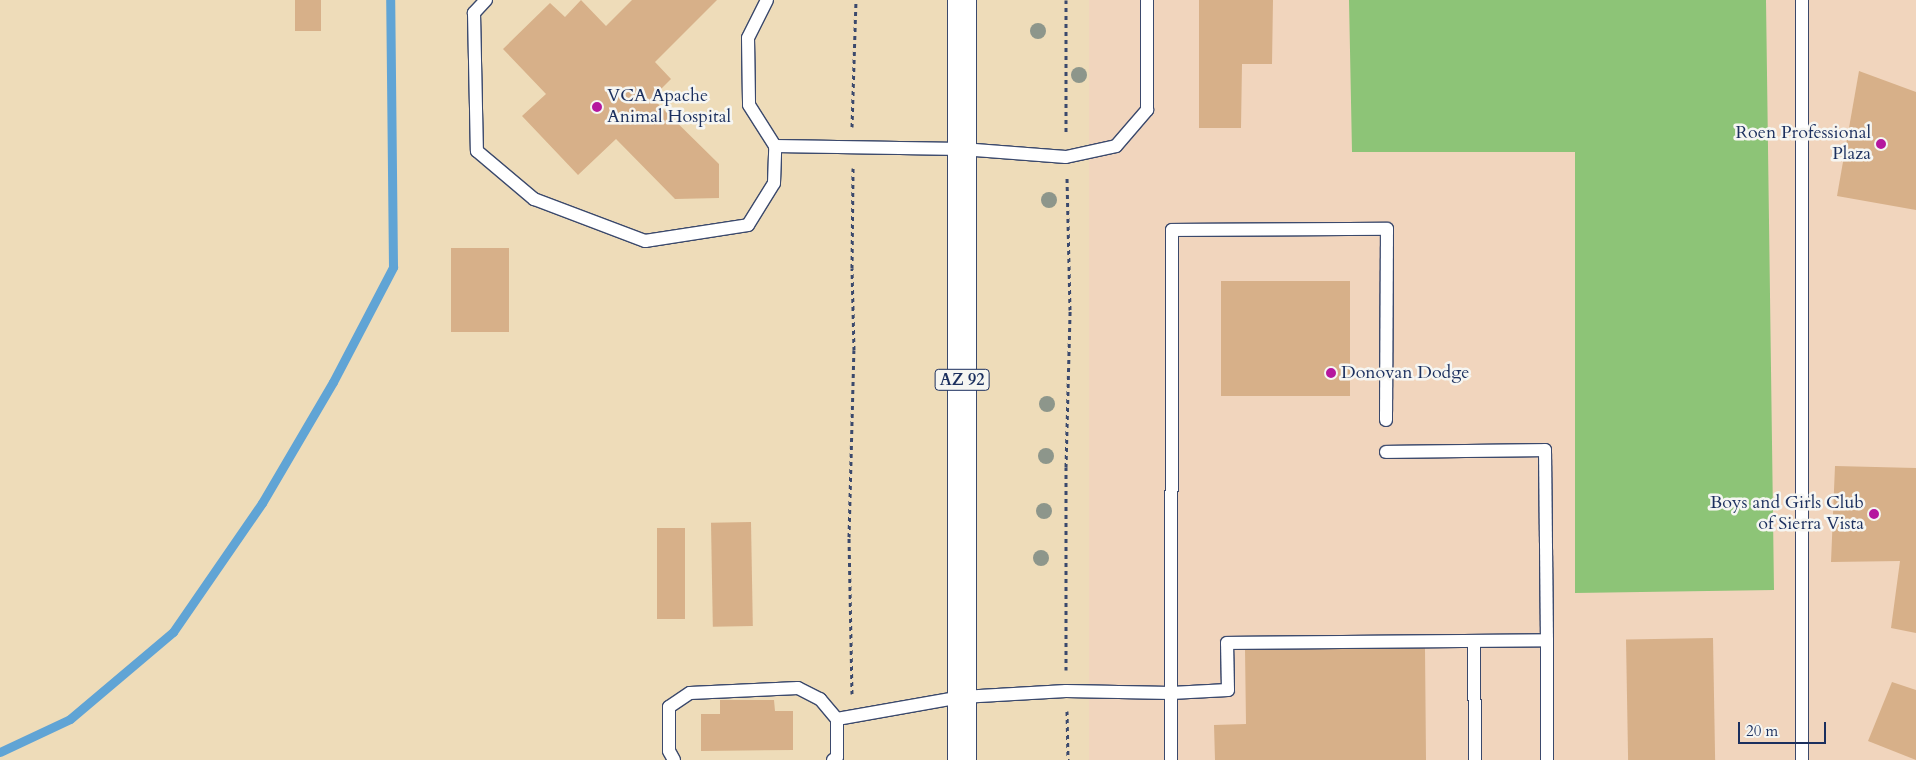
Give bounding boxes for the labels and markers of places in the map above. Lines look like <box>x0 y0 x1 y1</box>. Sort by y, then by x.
place label: VCA Apache Animal Hospital <box>607 86 731 128</box>
marker: VCA Apache Animal Hospital <box>591 101 603 113</box>
place label: Roen Professional Plaza <box>1736 123 1871 166</box>
marker: Roen Professional Plaza <box>1875 138 1887 150</box>
place label: Donovan Dodge <box>1341 362 1469 384</box>
marker: Donovan Dodge <box>1325 367 1337 379</box>
place label: Boys and Girls Club of Sierra Vista <box>1710 493 1864 536</box>
marker: Boys and Girls Club of Sierra Vista <box>1868 508 1880 520</box>

